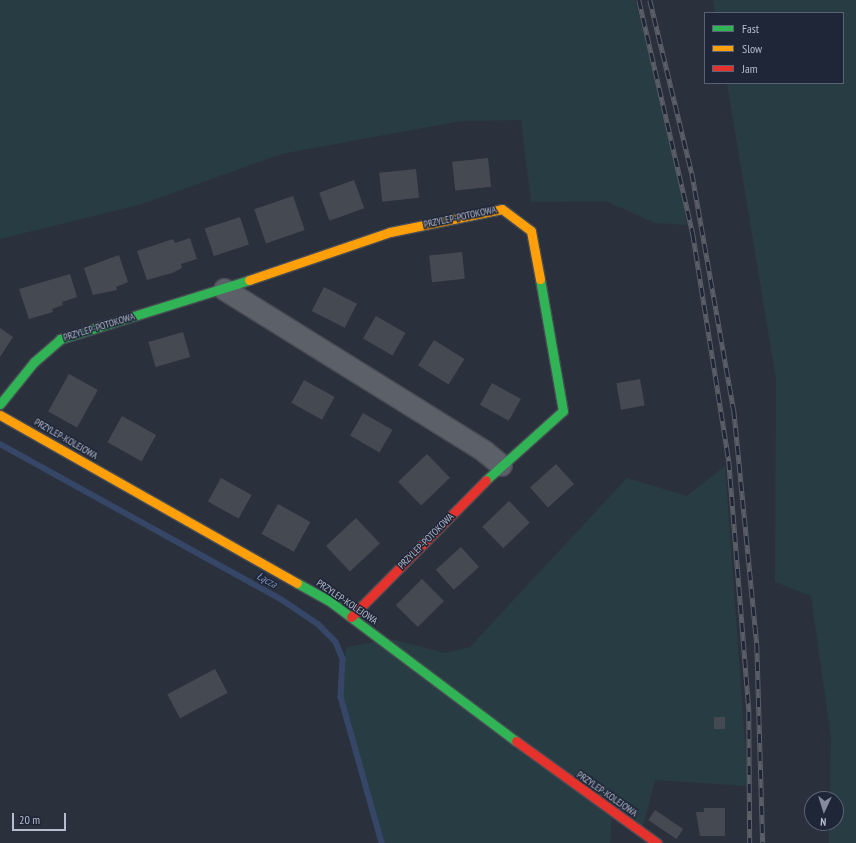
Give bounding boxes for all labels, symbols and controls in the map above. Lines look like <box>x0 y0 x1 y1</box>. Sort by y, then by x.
legend <box>704 12 844 84</box>
text: Fast <box>742 21 759 36</box>
text: Slow <box>742 41 762 56</box>
text: Jam <box>742 61 758 76</box>
street label: PRZYLEP-POTOKOWA <box>423 203 497 231</box>
street label: PRZYLEP-POTOKOWA <box>62 310 136 344</box>
street label: PRZYLEP-KOLEJOWA <box>32 416 100 462</box>
street label: PRZYLEP-POTOKOWA <box>396 511 456 571</box>
water label: Łącza <box>255 569 279 591</box>
street label: PRZYLEP-KOLEJOWA <box>314 577 380 627</box>
street label: PRZYLEP-KOLEJOWA <box>574 769 640 819</box>
north arrow <box>804 791 844 831</box>
scale bar <box>14 805 68 831</box>
text: 20 m <box>19 812 40 827</box>
text: N <box>820 815 827 829</box>

